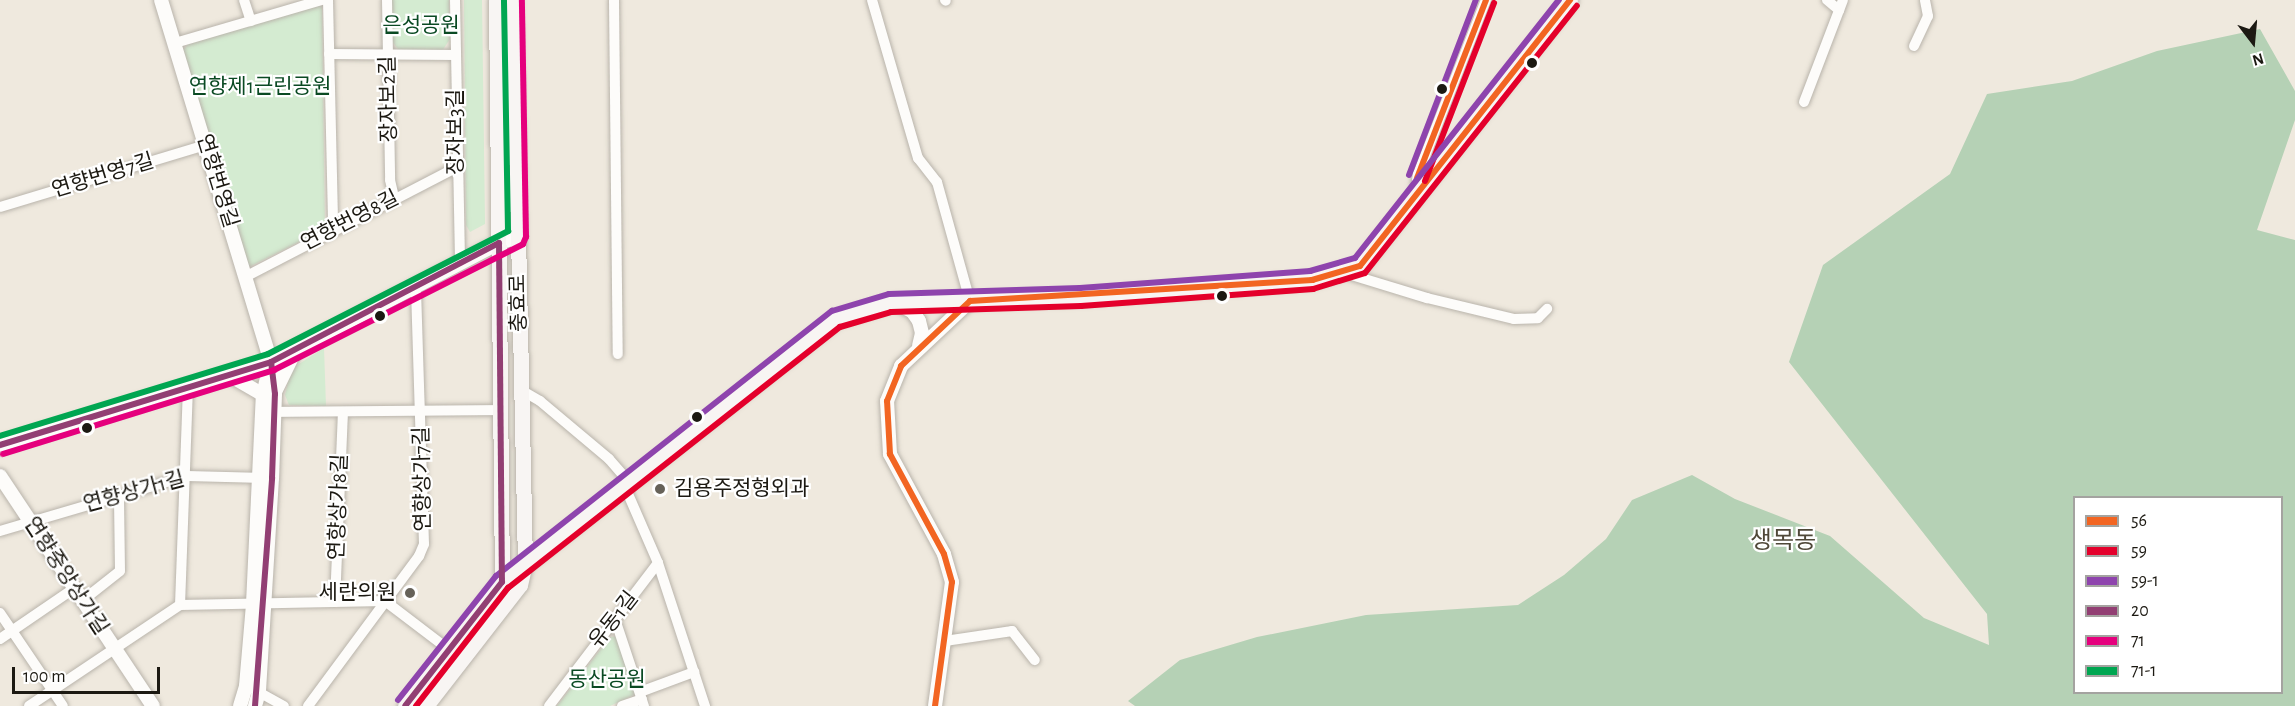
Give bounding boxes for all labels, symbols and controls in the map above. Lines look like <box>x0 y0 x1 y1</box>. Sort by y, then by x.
north arrow <box>2223 12 2283 72</box>
park label: 은성공원 <box>382 13 460 39</box>
text: N <box>2250 50 2266 69</box>
street label: 장자보2길 <box>376 55 402 143</box>
unlabelled marker <box>1526 57 1538 69</box>
park label: 연향제1근린공원 <box>189 74 331 100</box>
unlabelled marker <box>1436 83 1448 95</box>
street label: 장자보3길 <box>443 89 469 175</box>
street label: 연향번영길 <box>191 131 243 231</box>
street label: 연향번영7길 <box>49 149 157 203</box>
street label: 연향번영8길 <box>297 186 403 256</box>
street label: 충효로 <box>506 274 532 332</box>
unlabelled marker <box>1216 290 1228 302</box>
unlabelled marker <box>374 310 386 322</box>
unlabelled marker <box>691 411 703 423</box>
unlabelled marker <box>81 422 93 434</box>
street label: 연향상가7길 <box>409 426 437 532</box>
street label: 연향상가8길 <box>325 453 353 561</box>
street label: 연향상가1길 <box>81 466 187 518</box>
place label: 김용주정형외과 <box>674 476 809 502</box>
marker: 김용주정형외과 <box>651 480 669 498</box>
legend <box>2073 496 2283 694</box>
street label: 연향중앙상가길 <box>19 512 113 640</box>
text: 56 <box>2131 512 2147 530</box>
district label: 생목동 <box>1750 528 1816 556</box>
text: 59 <box>2131 542 2147 560</box>
text: 59-1 <box>2131 572 2159 590</box>
place label: 세란의원 <box>319 580 396 606</box>
marker: 세란의원 <box>401 584 419 602</box>
street label: 유동1길 <box>584 587 644 653</box>
text: 20 <box>2131 602 2149 620</box>
text: 71 <box>2131 632 2145 650</box>
scale bar <box>15 655 164 693</box>
text: 71-1 <box>2131 662 2156 680</box>
park label: 동산공원 <box>568 667 646 693</box>
text: 100 m <box>23 668 66 686</box>

